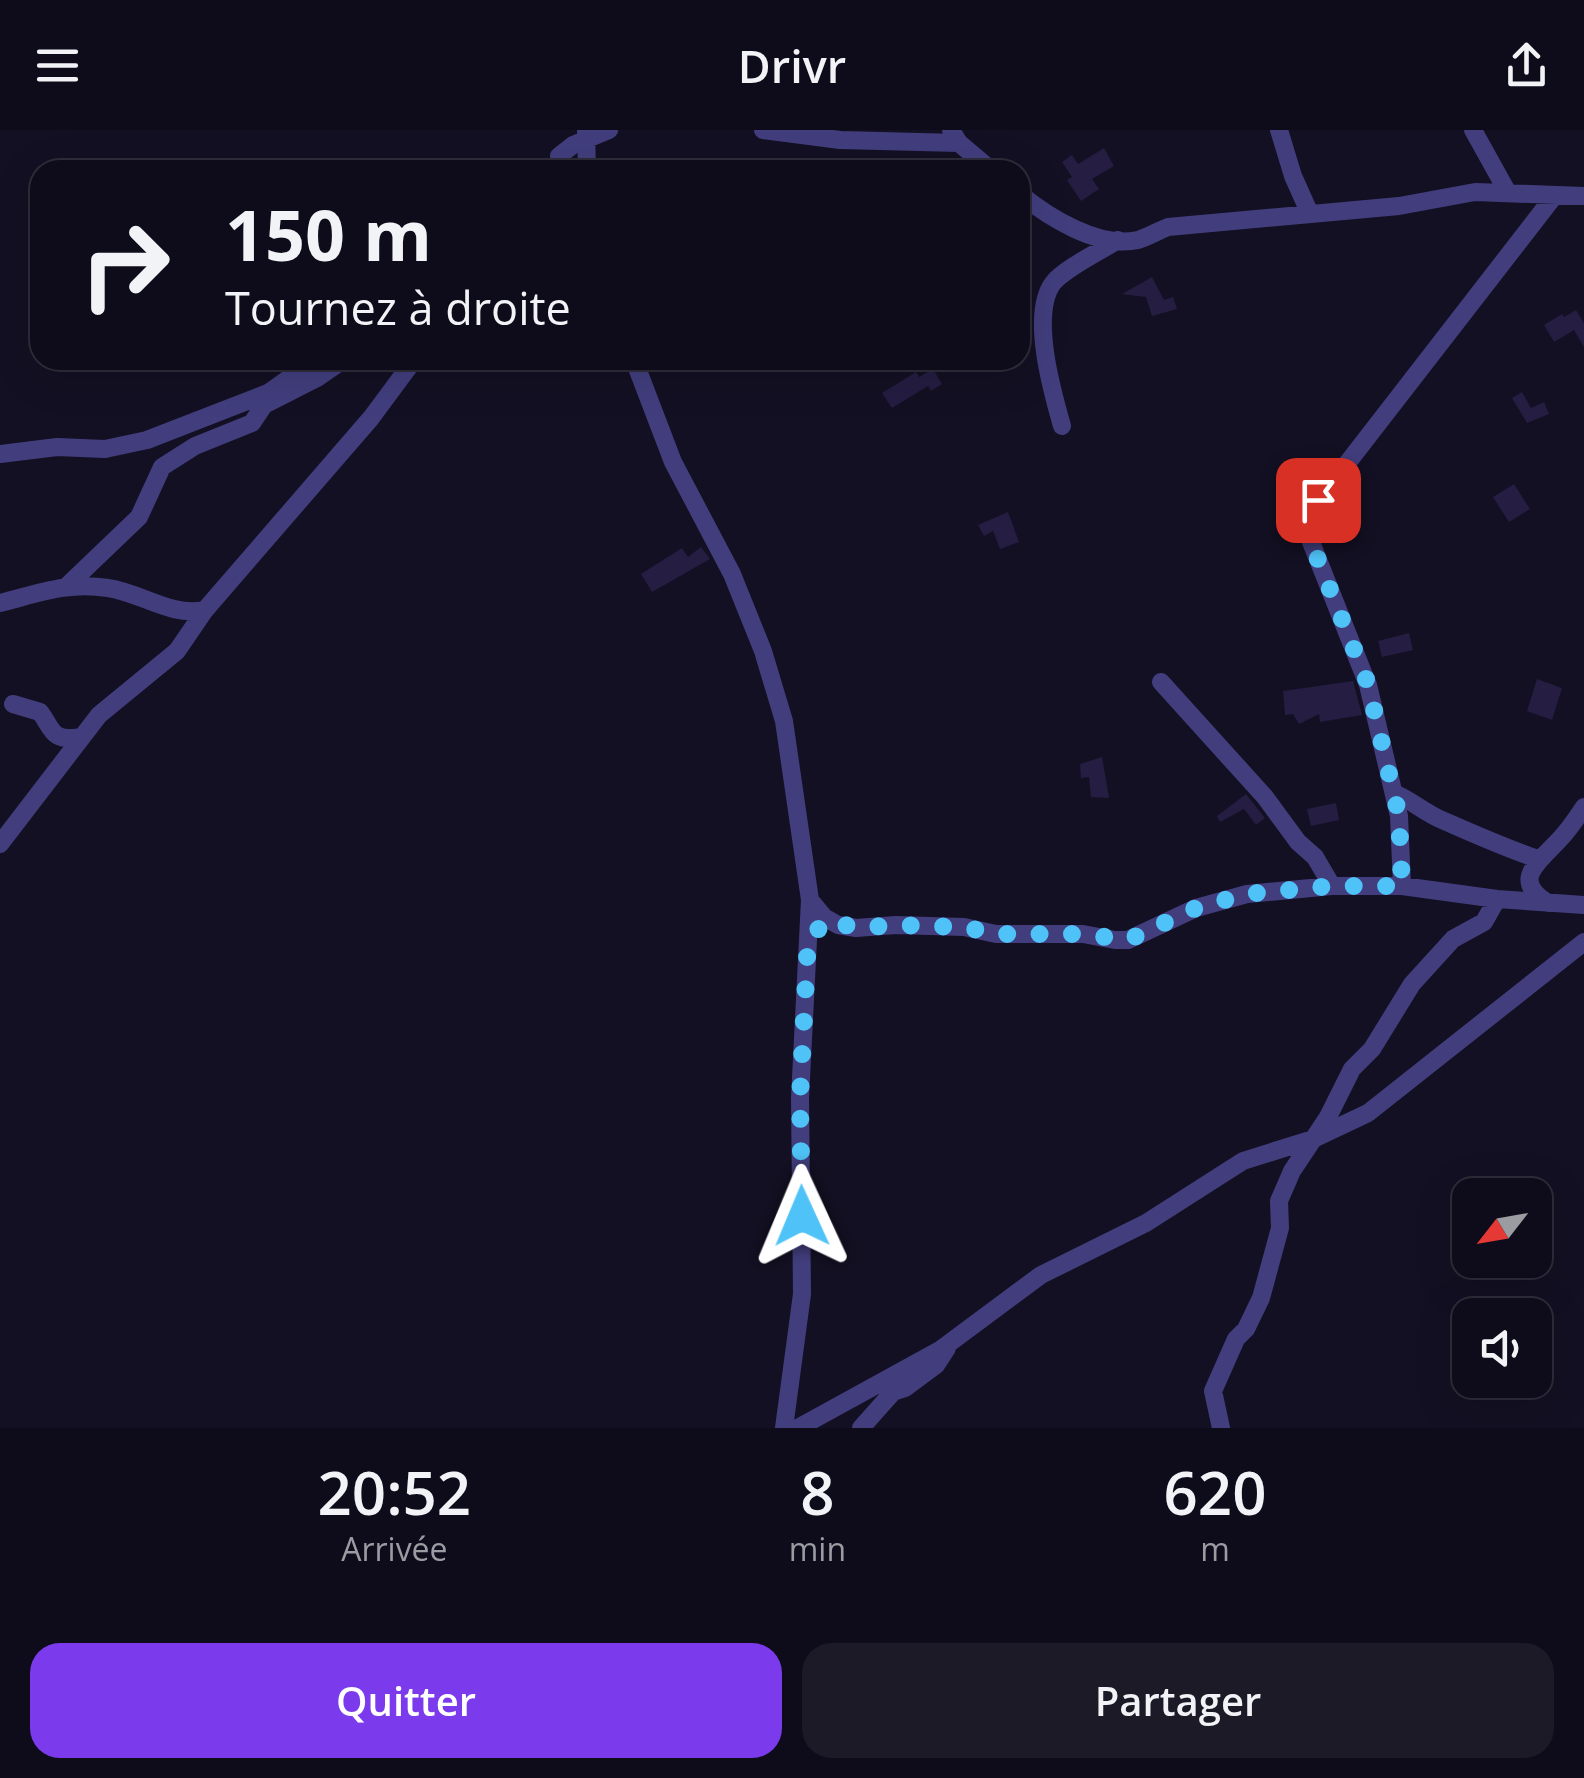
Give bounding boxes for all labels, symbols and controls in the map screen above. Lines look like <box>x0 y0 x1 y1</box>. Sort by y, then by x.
text: Drivr <box>738 35 846 96</box>
icon: menu <box>30 38 85 93</box>
icon: share <box>1499 38 1554 93</box>
text: 150 m <box>225 186 432 282</box>
icon: right <box>60 200 190 330</box>
text: Tournez à droite <box>225 277 571 338</box>
pin <box>1276 458 1361 543</box>
icon: arrive <box>1291 473 1346 528</box>
position arrow <box>750 1164 854 1268</box>
north arrow <box>1452 1178 1552 1278</box>
map controls <box>1452 1178 1552 1398</box>
button: sound <box>1452 1298 1552 1398</box>
text: 20:52 <box>318 1451 471 1533</box>
text: 8 <box>800 1451 835 1533</box>
text: 620 <box>1164 1451 1266 1533</box>
text: Arrivée <box>341 1527 448 1570</box>
text: min <box>789 1527 846 1570</box>
text: m <box>1200 1527 1230 1570</box>
button: Quitter <box>30 1643 782 1758</box>
button: Partager <box>802 1643 1554 1758</box>

